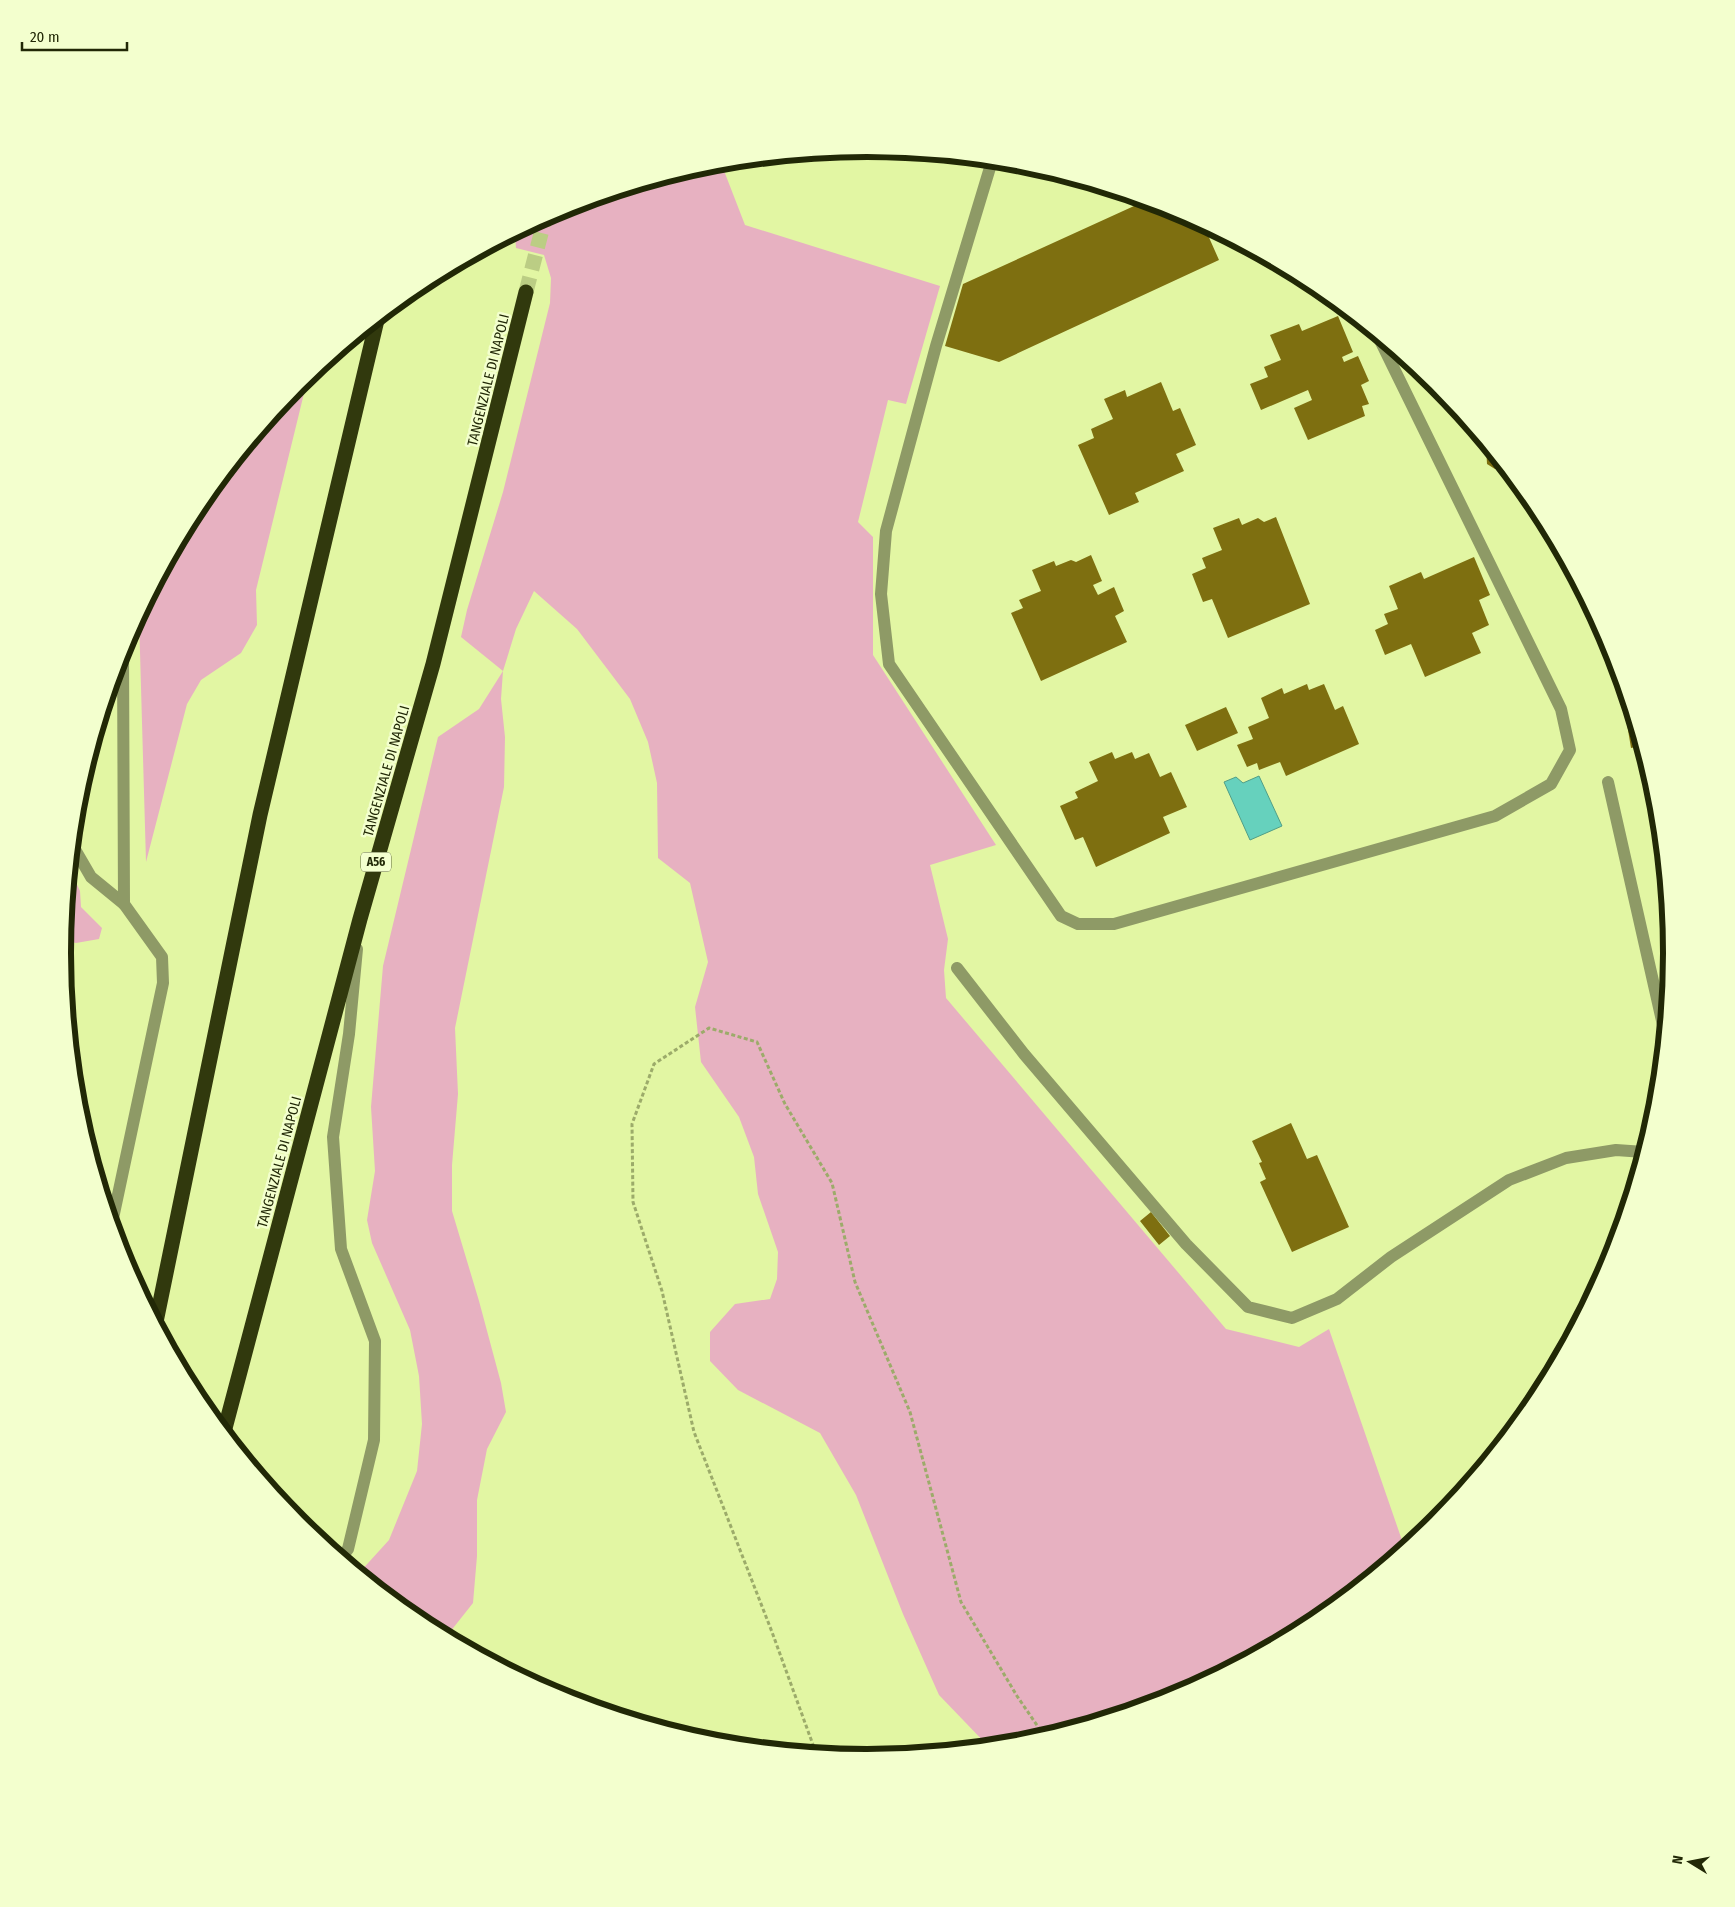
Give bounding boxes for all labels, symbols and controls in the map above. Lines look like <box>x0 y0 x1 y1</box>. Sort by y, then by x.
scale bar <box>22 20 128 52</box>
text: 20 m <box>30 28 60 46</box>
street label: TANGENZIALE DI NAPOLI <box>464 312 513 448</box>
street label: TANGENZIALE DI NAPOLI <box>360 704 413 839</box>
road number: A56 <box>361 852 391 872</box>
street label: TANGENZIALE DI NAPOLI <box>254 1095 305 1230</box>
north arrow <box>1665 1837 1715 1887</box>
text: N <box>1669 1854 1687 1865</box>

